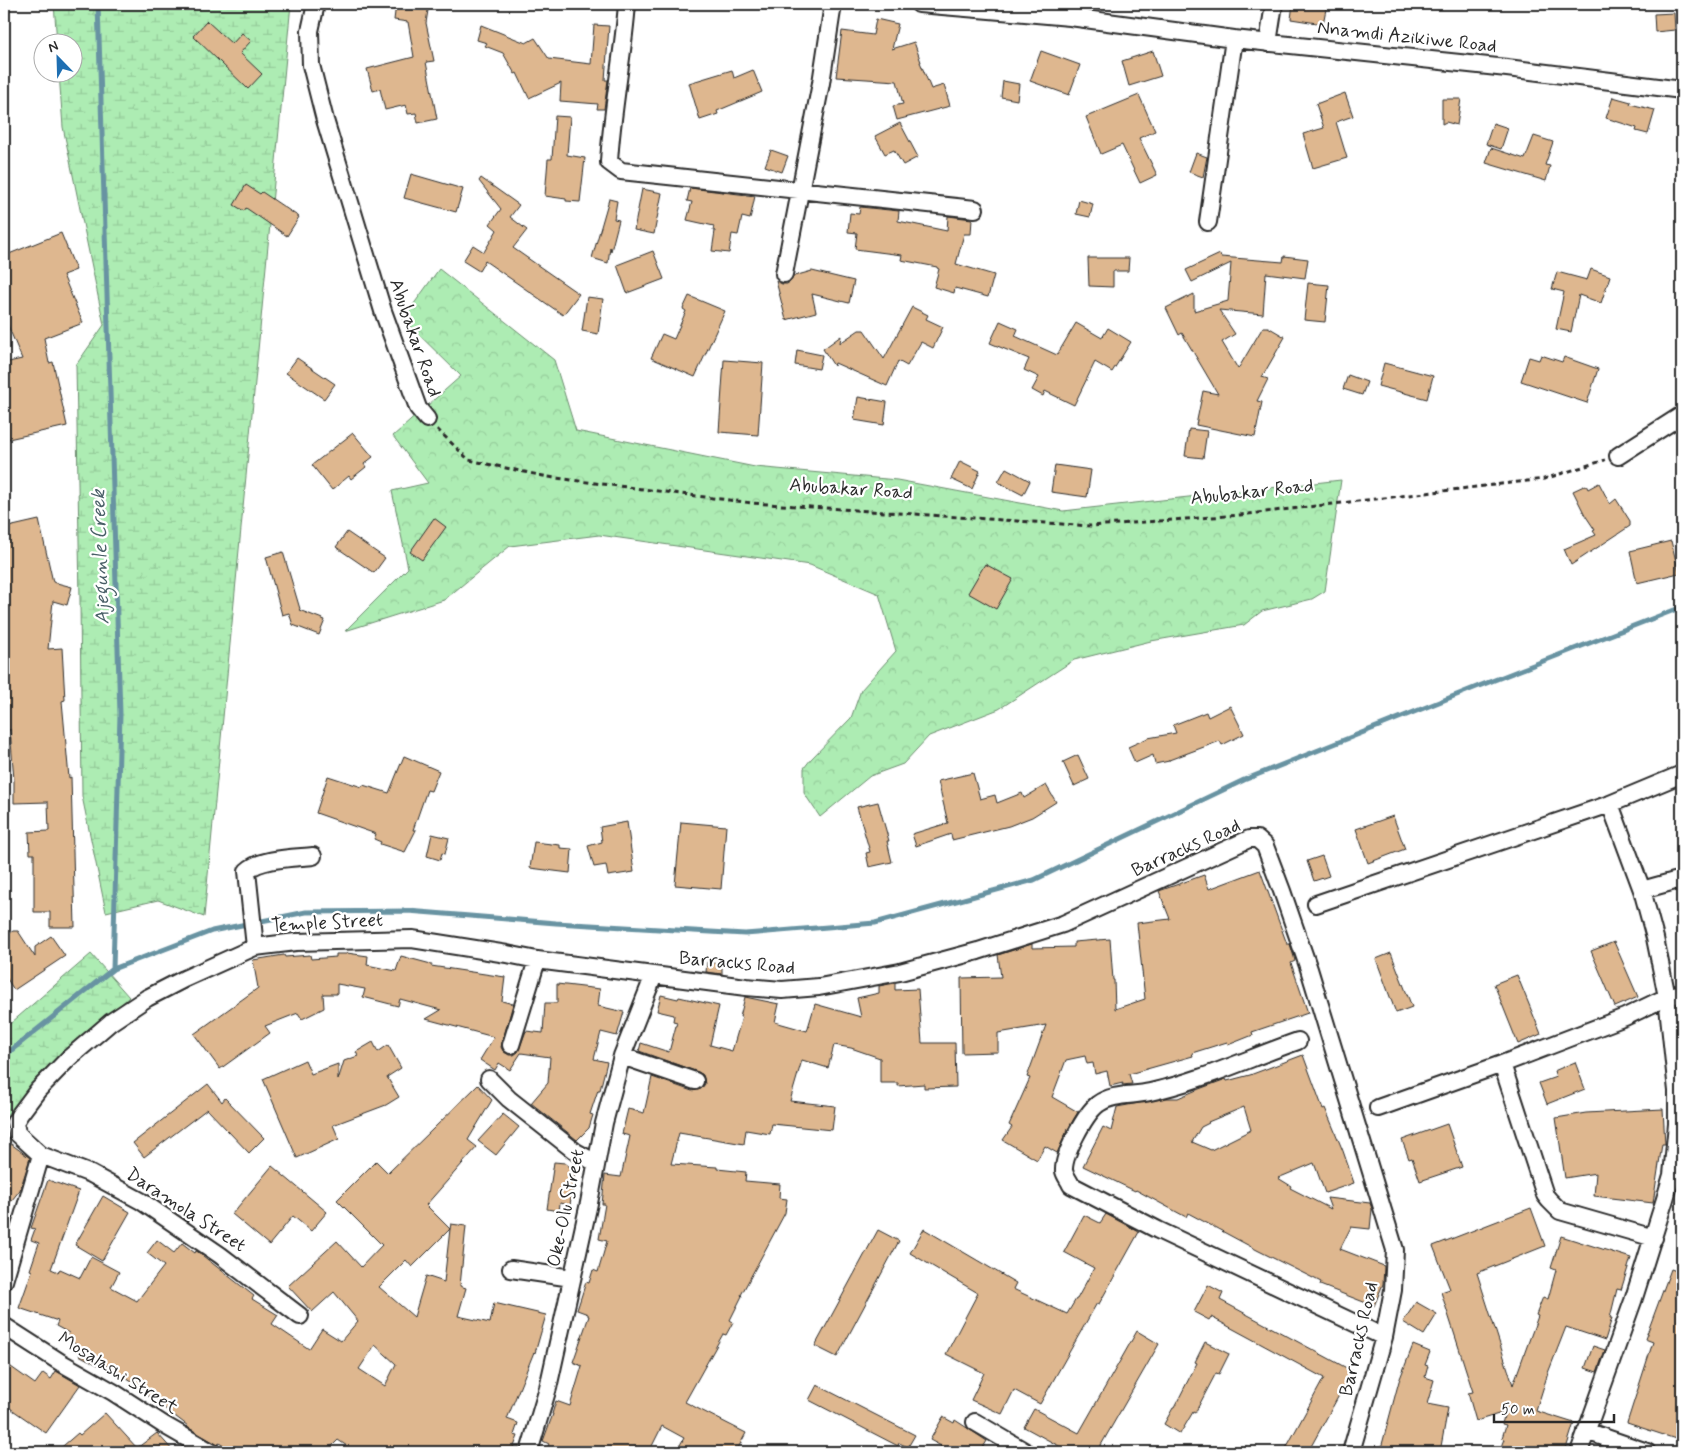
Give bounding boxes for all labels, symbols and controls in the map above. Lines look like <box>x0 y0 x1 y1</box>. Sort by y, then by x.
street label: Nnamdi Azikiwe Road <box>1316 15 1498 59</box>
north arrow <box>32 32 82 82</box>
text: N <box>46 37 61 57</box>
street label: Abubakar Road <box>383 275 447 401</box>
street label: Abubakar Road <box>788 472 914 506</box>
street label: Abubakar Road <box>1189 473 1315 511</box>
water label: Ajegunle Creek <box>85 487 119 625</box>
street label: Barracks Road <box>1128 813 1244 883</box>
street label: Temple Street <box>270 908 384 938</box>
street label: Barracks Road <box>678 945 796 981</box>
street label: Oke-Olu Street <box>541 1147 591 1269</box>
street label: Daramola Street <box>121 1162 251 1258</box>
street label: Barracks Road <box>1334 1279 1384 1399</box>
street label: Mosalashi Street <box>53 1326 183 1420</box>
scale bar <box>1494 1391 1614 1423</box>
text: 50 m <box>1501 1400 1535 1420</box>

